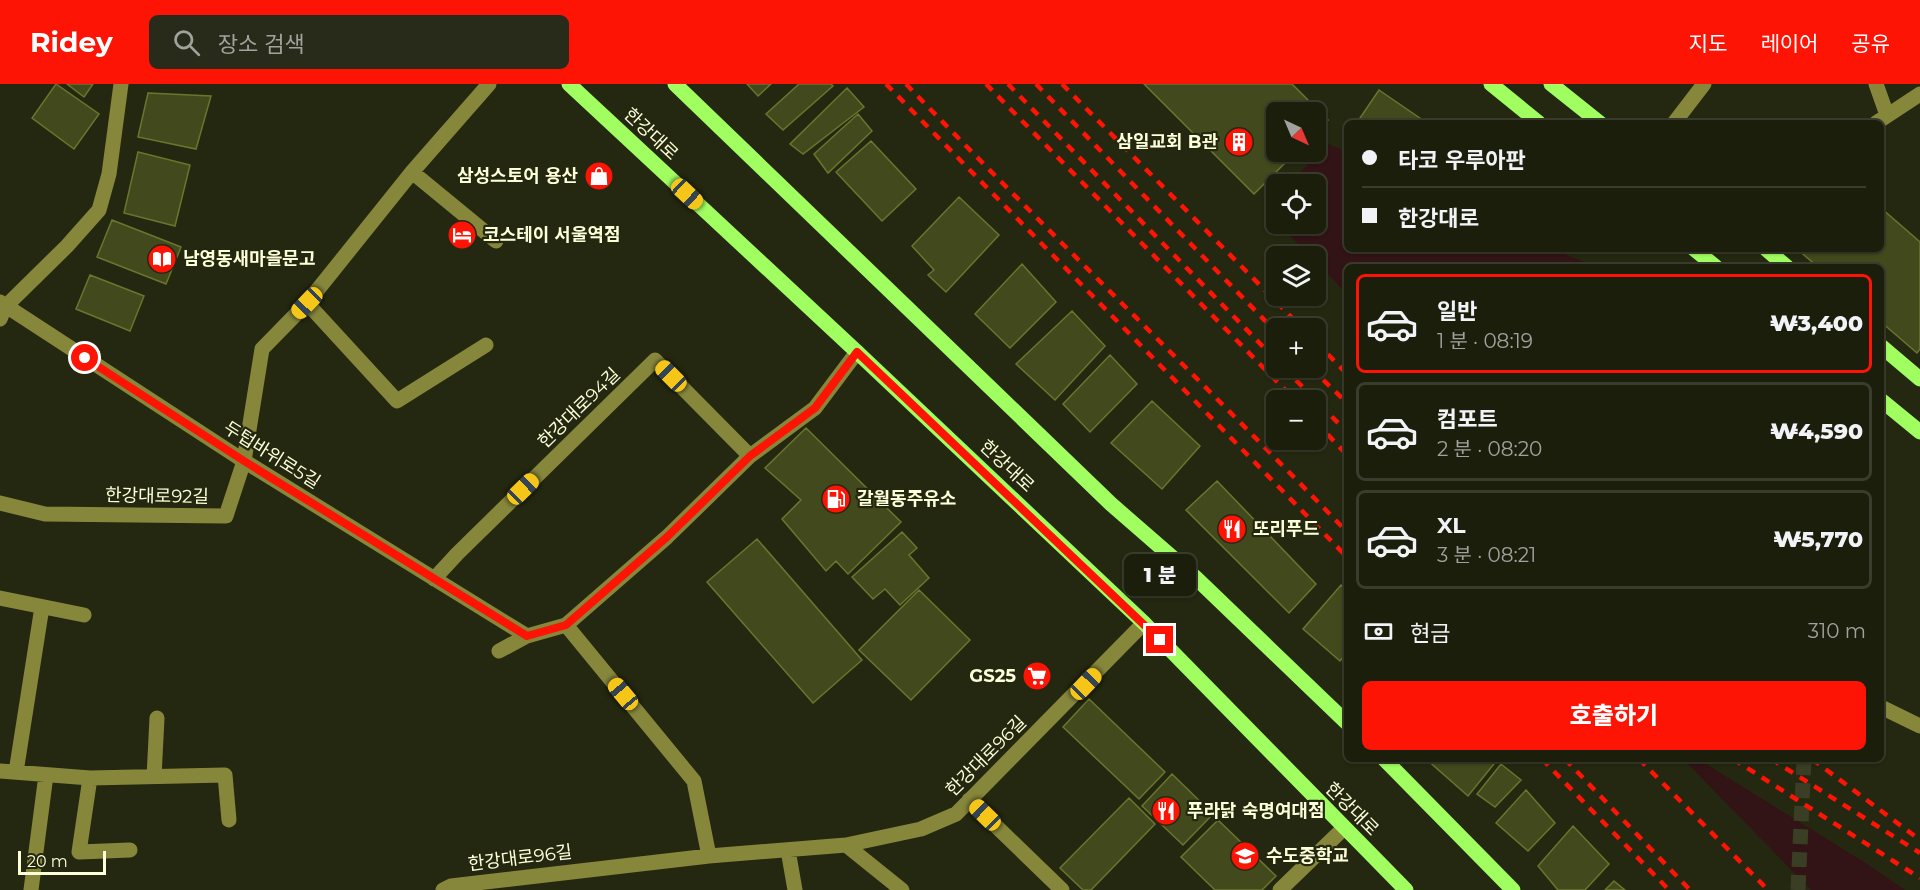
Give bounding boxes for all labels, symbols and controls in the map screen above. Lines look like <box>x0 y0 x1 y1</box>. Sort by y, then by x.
search box <box>149 15 569 69</box>
text: Ridey <box>30 25 113 59</box>
icon: search <box>170 26 203 59</box>
text: 장소 검색 <box>218 31 305 58</box>
text: 지도 <box>1689 31 1727 56</box>
text: 레이어 <box>1760 31 1818 56</box>
text: 공유 <box>1851 31 1890 56</box>
north arrow <box>1266 102 1326 162</box>
map controls <box>1266 102 1326 450</box>
street label: 한강대로 <box>619 103 683 165</box>
building icon: 삼일교회 B관 <box>1223 126 1255 158</box>
place label: 삼일교회 B관 <box>1116 131 1218 153</box>
text: 타코 우루아판 <box>1398 147 1526 174</box>
shop icon: 삼성스토어 용산 <box>583 160 615 192</box>
place label: 삼성스토어 용산 <box>457 165 578 187</box>
button: locate <box>1266 174 1326 234</box>
car <box>668 175 706 213</box>
text: 한강대로 <box>1398 205 1479 232</box>
hotel icon: 코스테이 서울역점 <box>446 219 478 251</box>
place label: 코스테이 서울역점 <box>483 224 621 246</box>
library icon: 남영동새마을문고 <box>146 243 178 275</box>
button: layers <box>1266 246 1326 306</box>
place label: 남영동새마을문고 <box>183 248 315 270</box>
car <box>288 284 326 322</box>
icon: car <box>1365 297 1419 351</box>
text: 일반 <box>1437 298 1477 325</box>
text: ₩3,400 <box>1770 310 1863 337</box>
button: + <box>1266 318 1326 378</box>
text: 1 분 · 08:19 <box>1437 329 1533 353</box>
route start <box>71 344 98 371</box>
car <box>652 357 690 395</box>
street label: 한강대로94길 <box>533 363 625 453</box>
button: − <box>1266 390 1326 450</box>
icon: car <box>1365 405 1419 459</box>
text: 컴포트 <box>1437 406 1498 433</box>
street label: 두텁바위로5길 <box>220 417 324 493</box>
text: ₩4,590 <box>1770 418 1863 445</box>
street label: 한강대로 <box>975 435 1039 497</box>
text: 2 분 · 08:20 <box>1437 437 1542 461</box>
car <box>504 470 542 508</box>
fuel station icon: 갈월동주유소 <box>820 483 852 515</box>
street label: 한강대로92길 <box>105 484 209 508</box>
place label: 갈월동주유소 <box>857 488 956 510</box>
text: XL <box>1437 512 1466 539</box>
restaurant icon: 또리푸드 <box>1216 513 1248 545</box>
icon: car <box>1365 513 1419 567</box>
place label: 또리푸드 <box>1253 518 1319 540</box>
text: ₩5,770 <box>1773 526 1863 553</box>
text: 3 분 · 08:21 <box>1437 543 1536 567</box>
callout: 1 분 <box>1124 553 1196 595</box>
text: 1 분 <box>1144 563 1176 587</box>
icon: cash <box>1362 615 1395 648</box>
text: 310 m <box>1808 619 1866 643</box>
text: 현금 <box>1410 620 1450 647</box>
route end <box>1146 626 1173 653</box>
supermarket icon: GS25 <box>1021 660 1053 692</box>
place label: GS25 <box>969 665 1016 687</box>
car <box>1067 665 1105 703</box>
car <box>605 674 641 714</box>
button: 호출하기 <box>1362 681 1866 750</box>
street label: 한강대로96길 <box>941 711 1031 801</box>
street label: 한강대로 <box>1321 778 1383 840</box>
restaurant icon: 푸라닭 숙명여대점 <box>1150 795 1182 827</box>
car <box>966 796 1004 834</box>
place label: 푸라닭 숙명여대점 <box>1187 800 1325 822</box>
school or university icon: 수도중학교 <box>1229 840 1261 872</box>
street label: 한강대로96길 <box>467 841 573 875</box>
place label: 수도중학교 <box>1266 845 1349 867</box>
scale bar <box>18 848 106 876</box>
text: 20 m <box>27 852 68 871</box>

